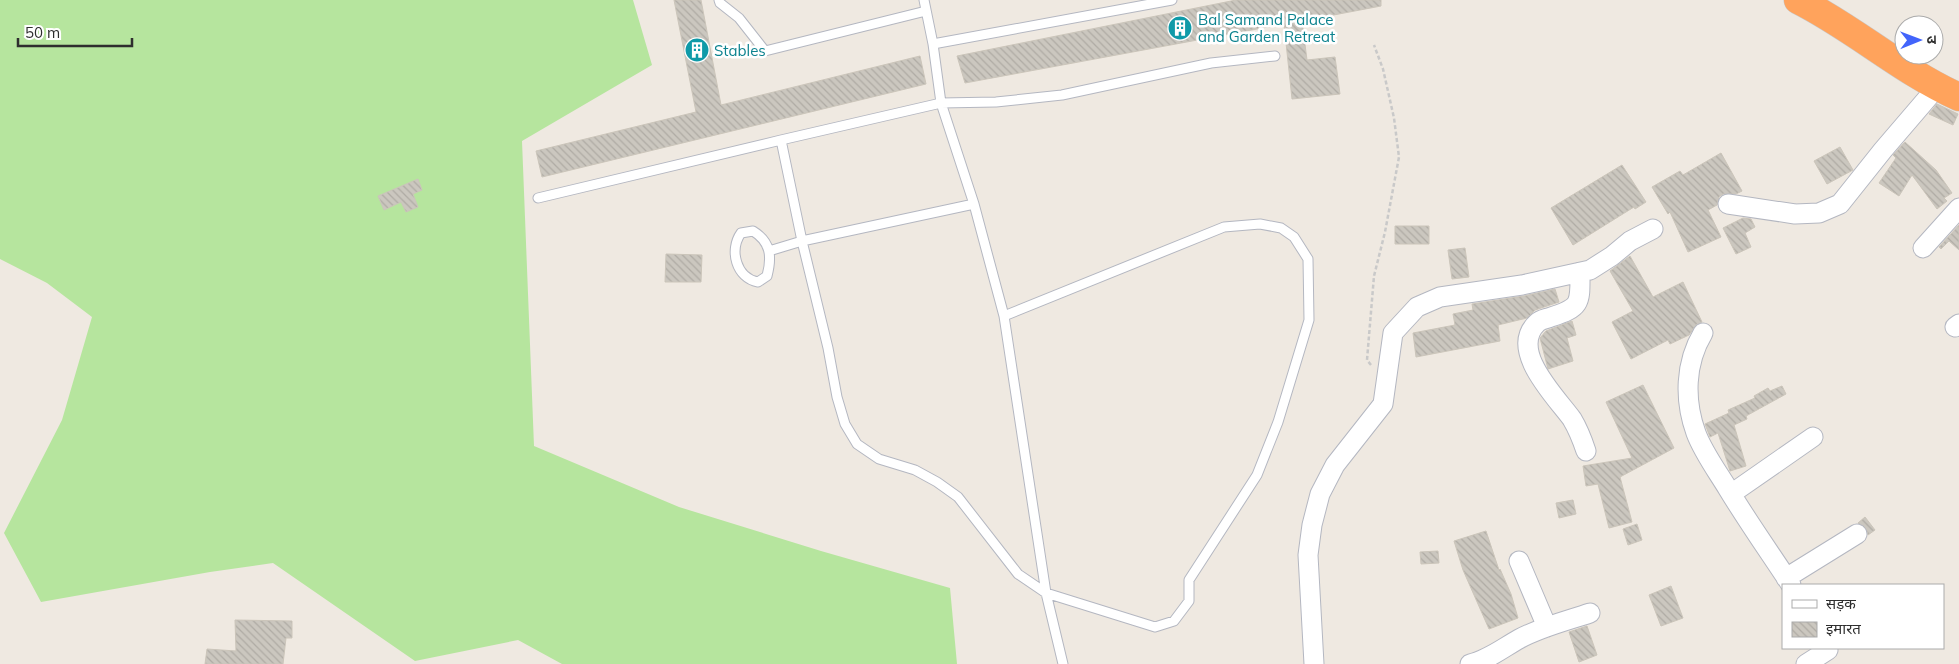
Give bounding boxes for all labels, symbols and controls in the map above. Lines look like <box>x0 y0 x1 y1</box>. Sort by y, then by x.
place label: Bal Samand Palace and Garden Retreat <box>1198 10 1335 46</box>
scale bar <box>18 15 131 47</box>
building icon: Bal Samand Palace and Garden Retreat <box>1167 15 1193 41</box>
north arrow <box>1894 15 1944 65</box>
text: 50 m <box>25 23 60 42</box>
text: उ <box>1923 36 1941 45</box>
building icon: Stables <box>684 37 710 63</box>
place label: Stables <box>714 41 766 60</box>
legend <box>1782 584 1944 649</box>
text: सड़क <box>1826 594 1856 613</box>
text: इमारत <box>1826 619 1861 638</box>

